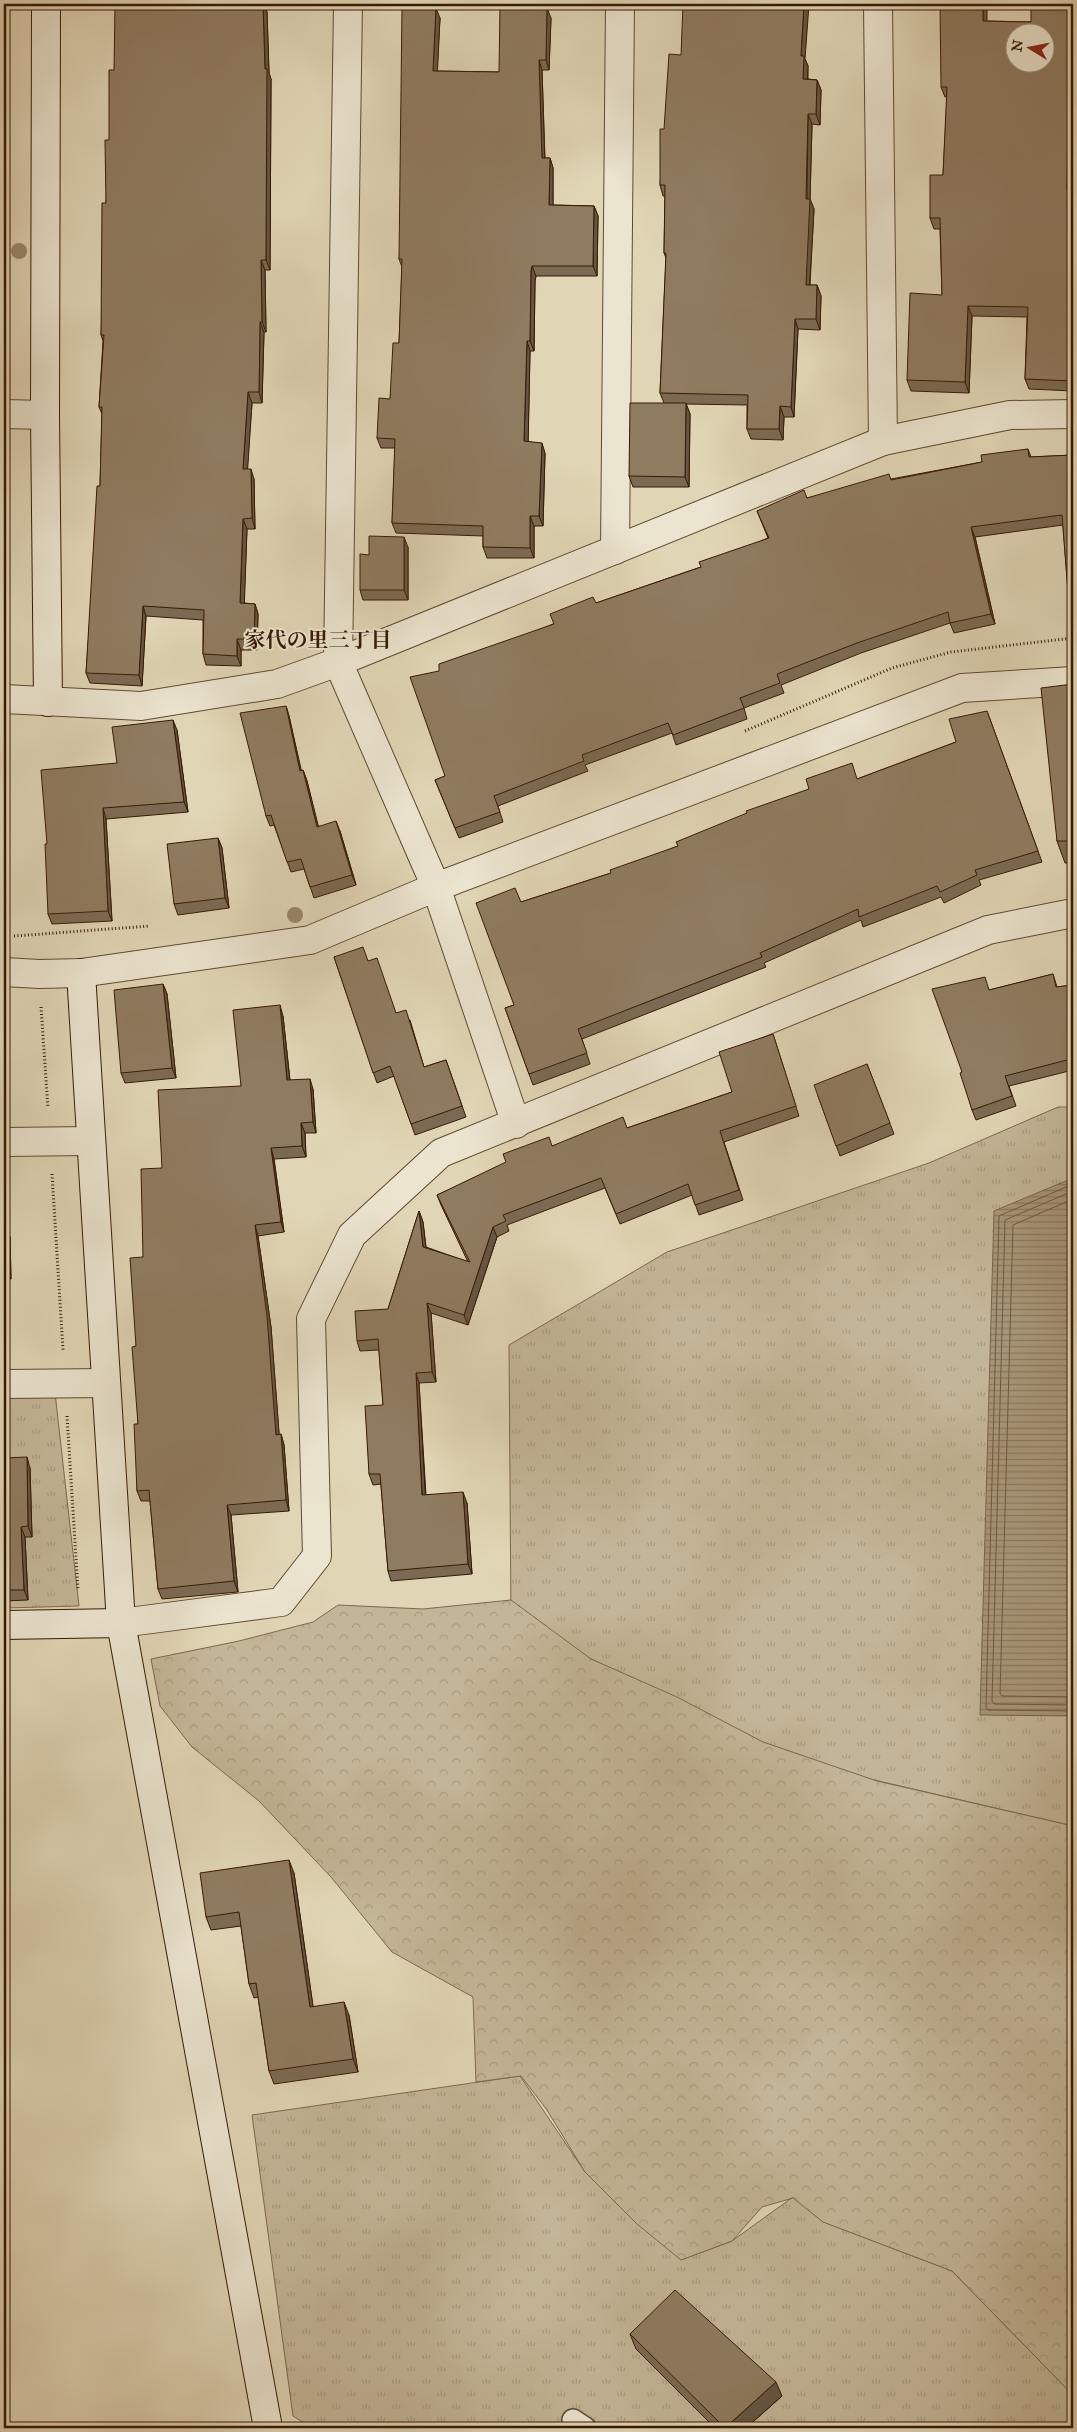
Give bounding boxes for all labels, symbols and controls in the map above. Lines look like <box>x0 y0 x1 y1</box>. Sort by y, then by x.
north arrow <box>1004 22 1054 72</box>
text: N <box>1008 38 1027 53</box>
district label: 家代の里三丁目 <box>245 627 392 653</box>

